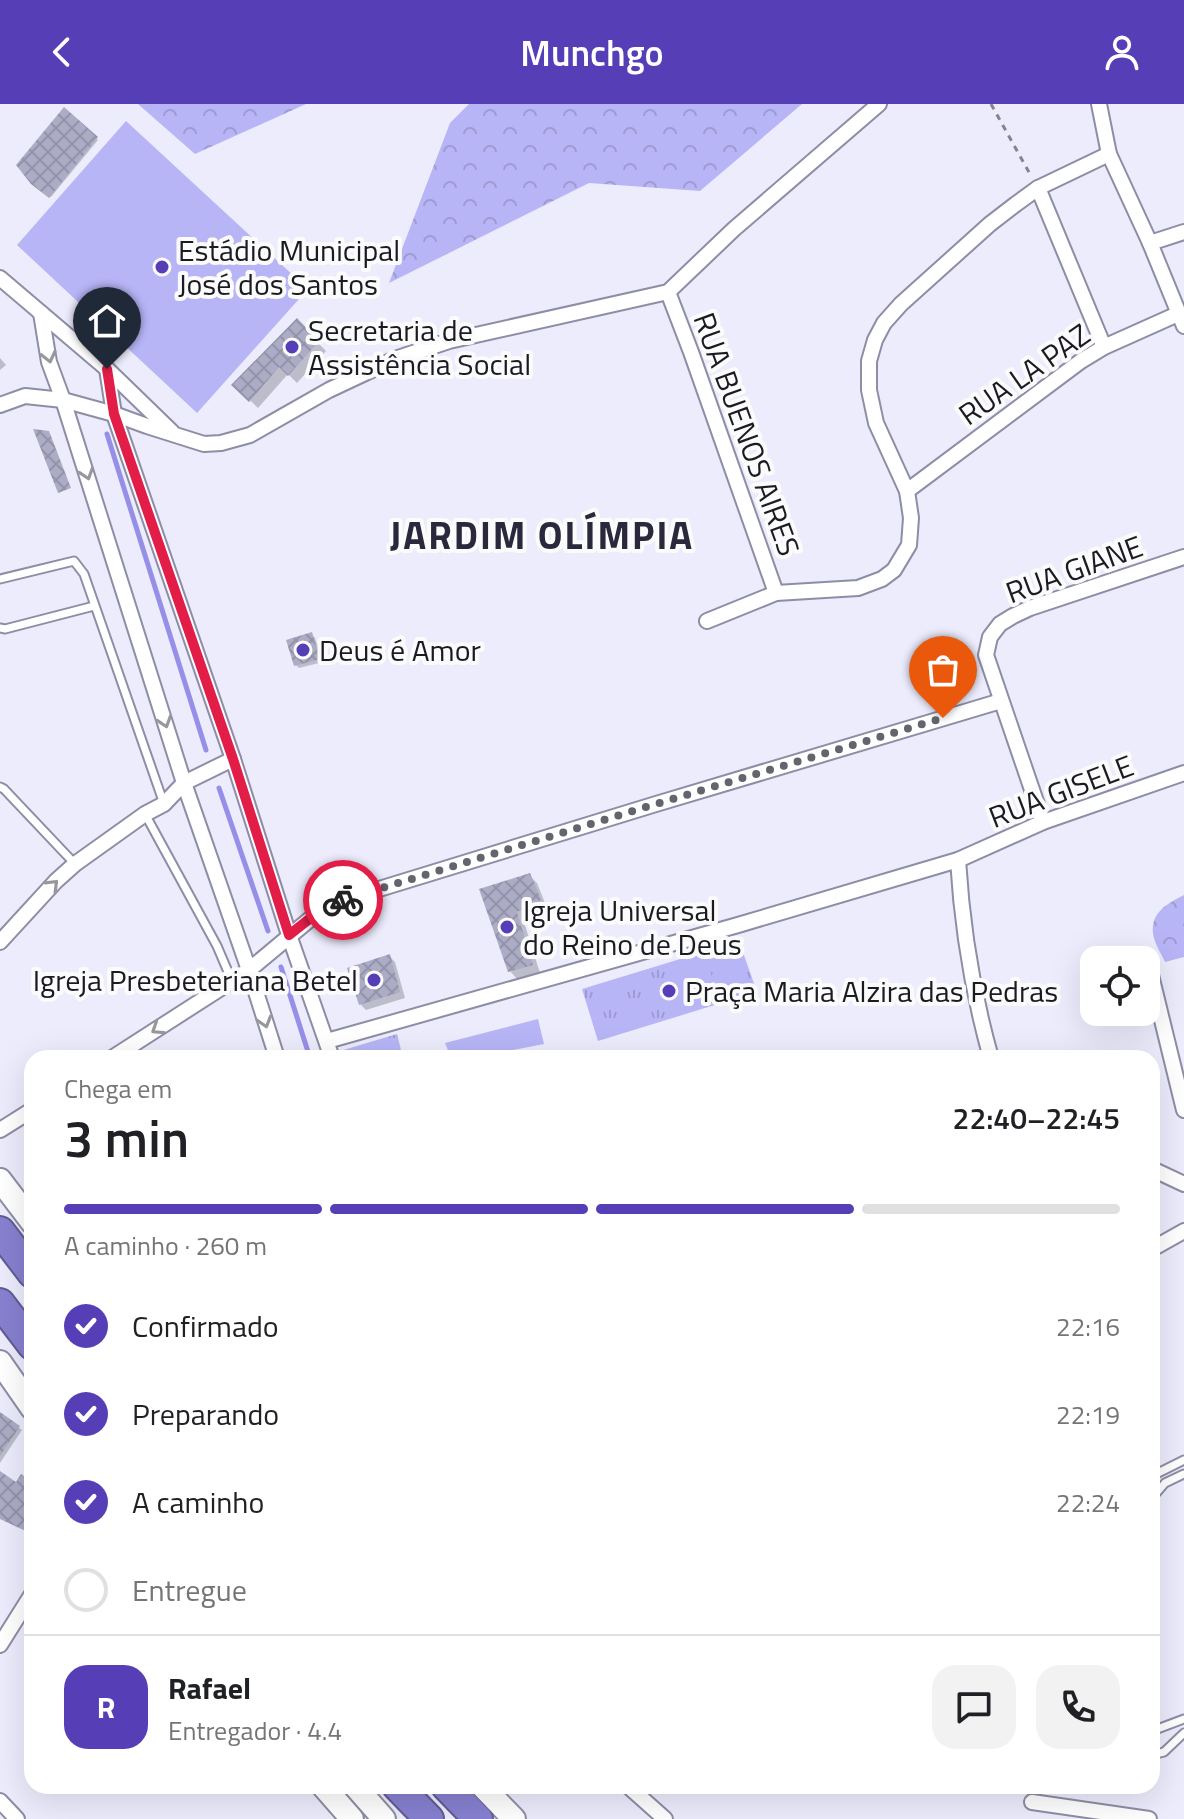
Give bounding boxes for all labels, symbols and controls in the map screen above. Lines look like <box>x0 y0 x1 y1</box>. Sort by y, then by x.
text: Munchgo <box>520 25 664 80</box>
icon: back <box>40 30 84 74</box>
icon: person <box>1100 30 1144 74</box>
place label: Estádio Municipal José dos Santos <box>178 227 400 307</box>
marker: Estádio Municipal José dos Santos <box>153 258 171 276</box>
pin <box>73 287 141 369</box>
icon: home <box>85 299 129 343</box>
street label: RUA BUENOS AIRES <box>682 306 812 562</box>
place label: Secretaria de Assistência Social <box>308 307 531 387</box>
street label: RUA LA PAZ <box>949 312 1099 436</box>
marker: Secretaria de Assistência Social <box>283 338 301 356</box>
one-way arrow <box>40 350 57 363</box>
one-way arrow <box>77 467 93 481</box>
district label: JARDIM OLÍMPIA <box>390 506 694 564</box>
street label: RUA GIANE <box>999 523 1149 615</box>
place label: Deus é Amor <box>319 627 481 673</box>
pin <box>909 636 977 718</box>
marker: Deus é Amor <box>294 641 312 659</box>
icon: bag <box>921 648 965 692</box>
one-way arrow <box>156 715 172 728</box>
street label: RUA GISELE <box>982 742 1140 840</box>
courier <box>303 860 383 940</box>
icon: bike <box>321 878 365 922</box>
one-way arrow <box>44 880 58 894</box>
place label: Igreja Universal do Reino de Deus <box>523 887 742 967</box>
marker: Igreja Universal do Reino de Deus <box>498 918 516 936</box>
map controls <box>1080 946 1160 1026</box>
button: locate <box>1080 946 1160 1026</box>
place label: Igreja Presbeteriana Betel <box>33 957 358 1003</box>
place label: Praça Maria Alzira das Pedras <box>685 968 1058 1014</box>
marker: Igreja Presbeteriana Betel <box>365 971 383 989</box>
marker: Praça Maria Alzira das Pedras <box>660 982 678 1000</box>
one-way arrow <box>256 1014 272 1028</box>
one-way arrow <box>152 1019 166 1034</box>
text: Chega em <box>64 1069 172 1108</box>
text: 22:40–22:45 <box>953 1095 1120 1141</box>
text: 3 min <box>64 1098 189 1177</box>
text: A caminho · 260 m <box>64 1226 267 1265</box>
text: Confirmado <box>132 1303 279 1349</box>
icon: check <box>64 1304 108 1348</box>
text: 22:16 <box>1056 1307 1120 1346</box>
text: Preparando <box>132 1391 279 1437</box>
icon: check <box>64 1392 108 1436</box>
text: 22:19 <box>1056 1395 1120 1434</box>
text: A caminho <box>132 1479 264 1525</box>
icon: check <box>64 1480 108 1524</box>
text: 22:24 <box>1056 1483 1120 1522</box>
text: Entregue <box>132 1567 247 1613</box>
text: Rafael <box>168 1665 251 1711</box>
button: chat <box>932 1665 1016 1749</box>
button: phone <box>1036 1665 1120 1749</box>
text: R <box>97 1684 115 1730</box>
text: Entregador · 4.4 <box>168 1711 342 1750</box>

